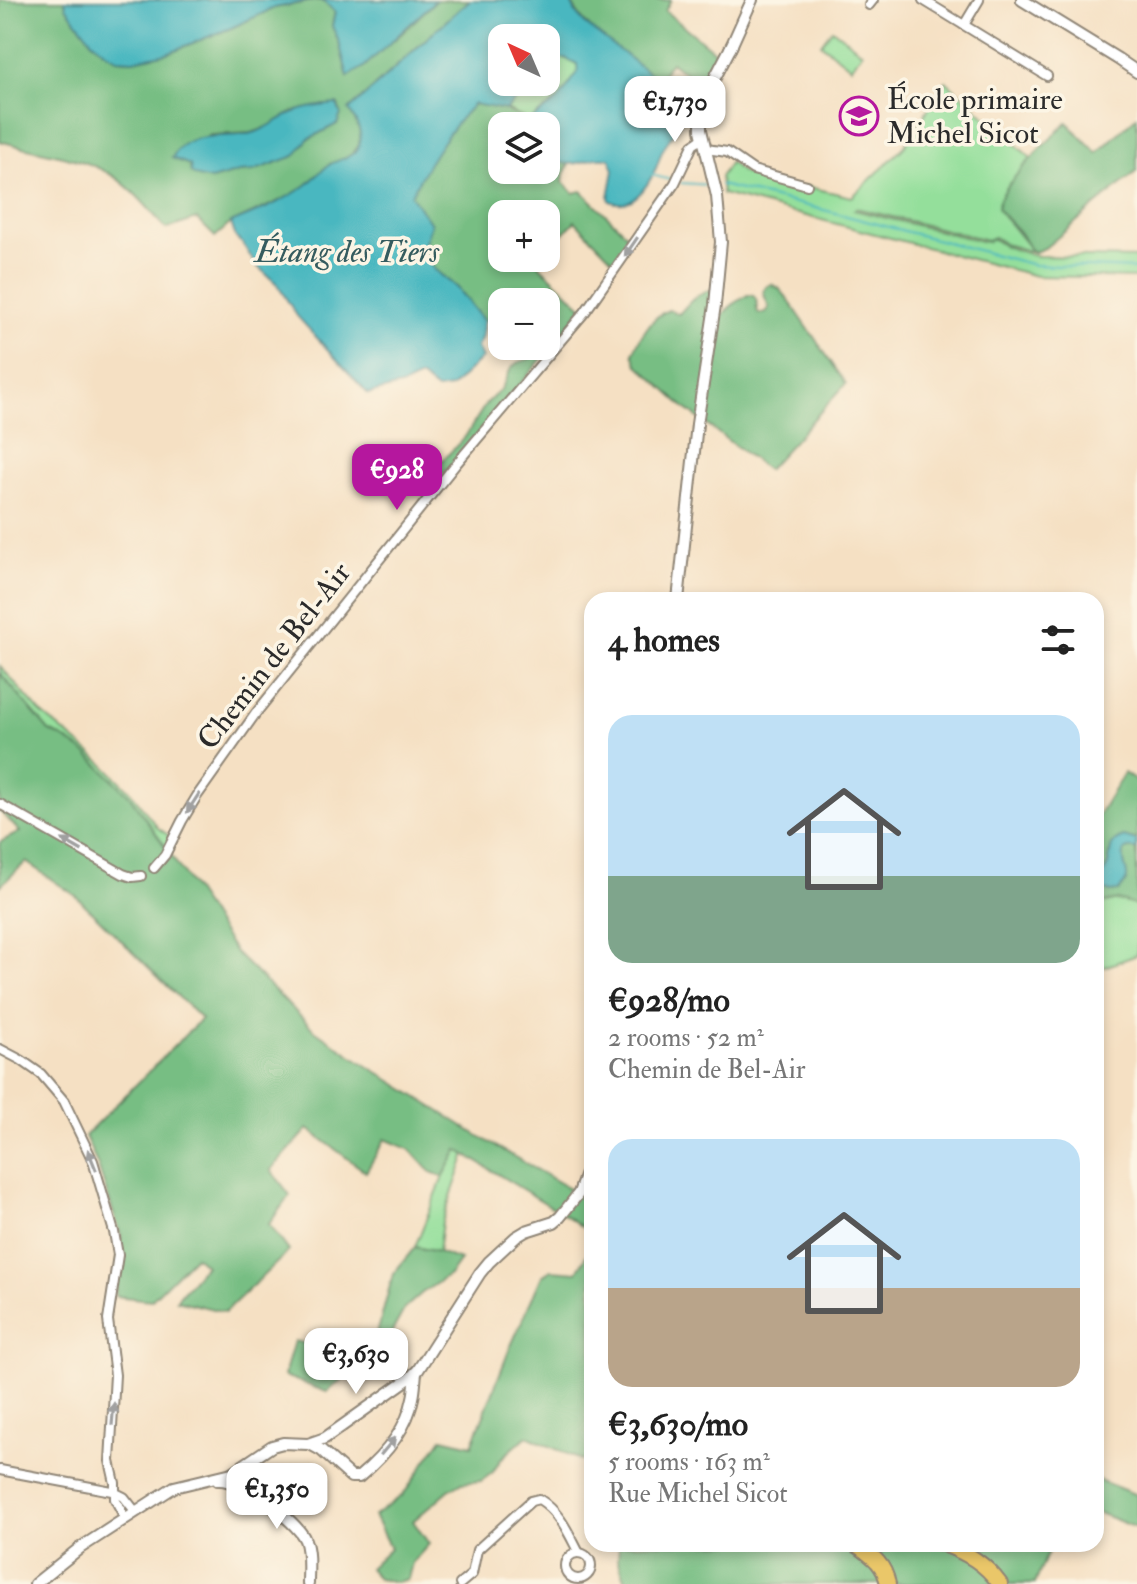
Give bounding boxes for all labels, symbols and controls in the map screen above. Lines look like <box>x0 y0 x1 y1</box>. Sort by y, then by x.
north arrow <box>488 24 560 96</box>
map controls <box>488 24 560 360</box>
pin: €1,730 <box>610 76 740 144</box>
place label: École primaire Michel Sicot <box>887 80 1063 152</box>
text: €1,730 <box>643 86 707 118</box>
school or university icon: École primaire Michel Sicot <box>838 95 880 137</box>
button: layers <box>488 112 560 184</box>
button: + <box>488 200 560 272</box>
water label: Étang des Tiers <box>253 232 440 272</box>
one-way arrow <box>624 237 639 258</box>
button: − <box>488 288 560 360</box>
pin: €928 <box>350 444 444 512</box>
text: €928 <box>370 454 424 486</box>
street label: Chemin de Bel-Air <box>189 555 359 757</box>
icon: filters <box>1036 618 1080 662</box>
text: 4 homes <box>608 619 720 662</box>
icon: home <box>772 767 916 911</box>
one-way arrow <box>186 792 200 814</box>
one-way arrow <box>61 838 83 852</box>
text: €928/mo <box>608 979 730 1022</box>
text: 2 rooms · 52 m² <box>608 1022 764 1054</box>
text: Chemin de Bel-Air <box>608 1054 805 1086</box>
one-way arrow <box>85 1148 98 1172</box>
icon: home <box>772 1191 916 1335</box>
pin: €3,630 <box>291 1328 421 1396</box>
text: €3,630 <box>322 1338 390 1370</box>
one-way arrow <box>107 1402 120 1427</box>
text: €3,630/mo <box>608 1403 748 1446</box>
one-way arrow <box>379 1436 396 1456</box>
text: 5 rooms · 163 m² <box>608 1446 770 1478</box>
pin: €1,350 <box>212 1463 342 1531</box>
text: €1,350 <box>244 1473 310 1505</box>
text: Rue Michel Sicot <box>608 1478 788 1510</box>

